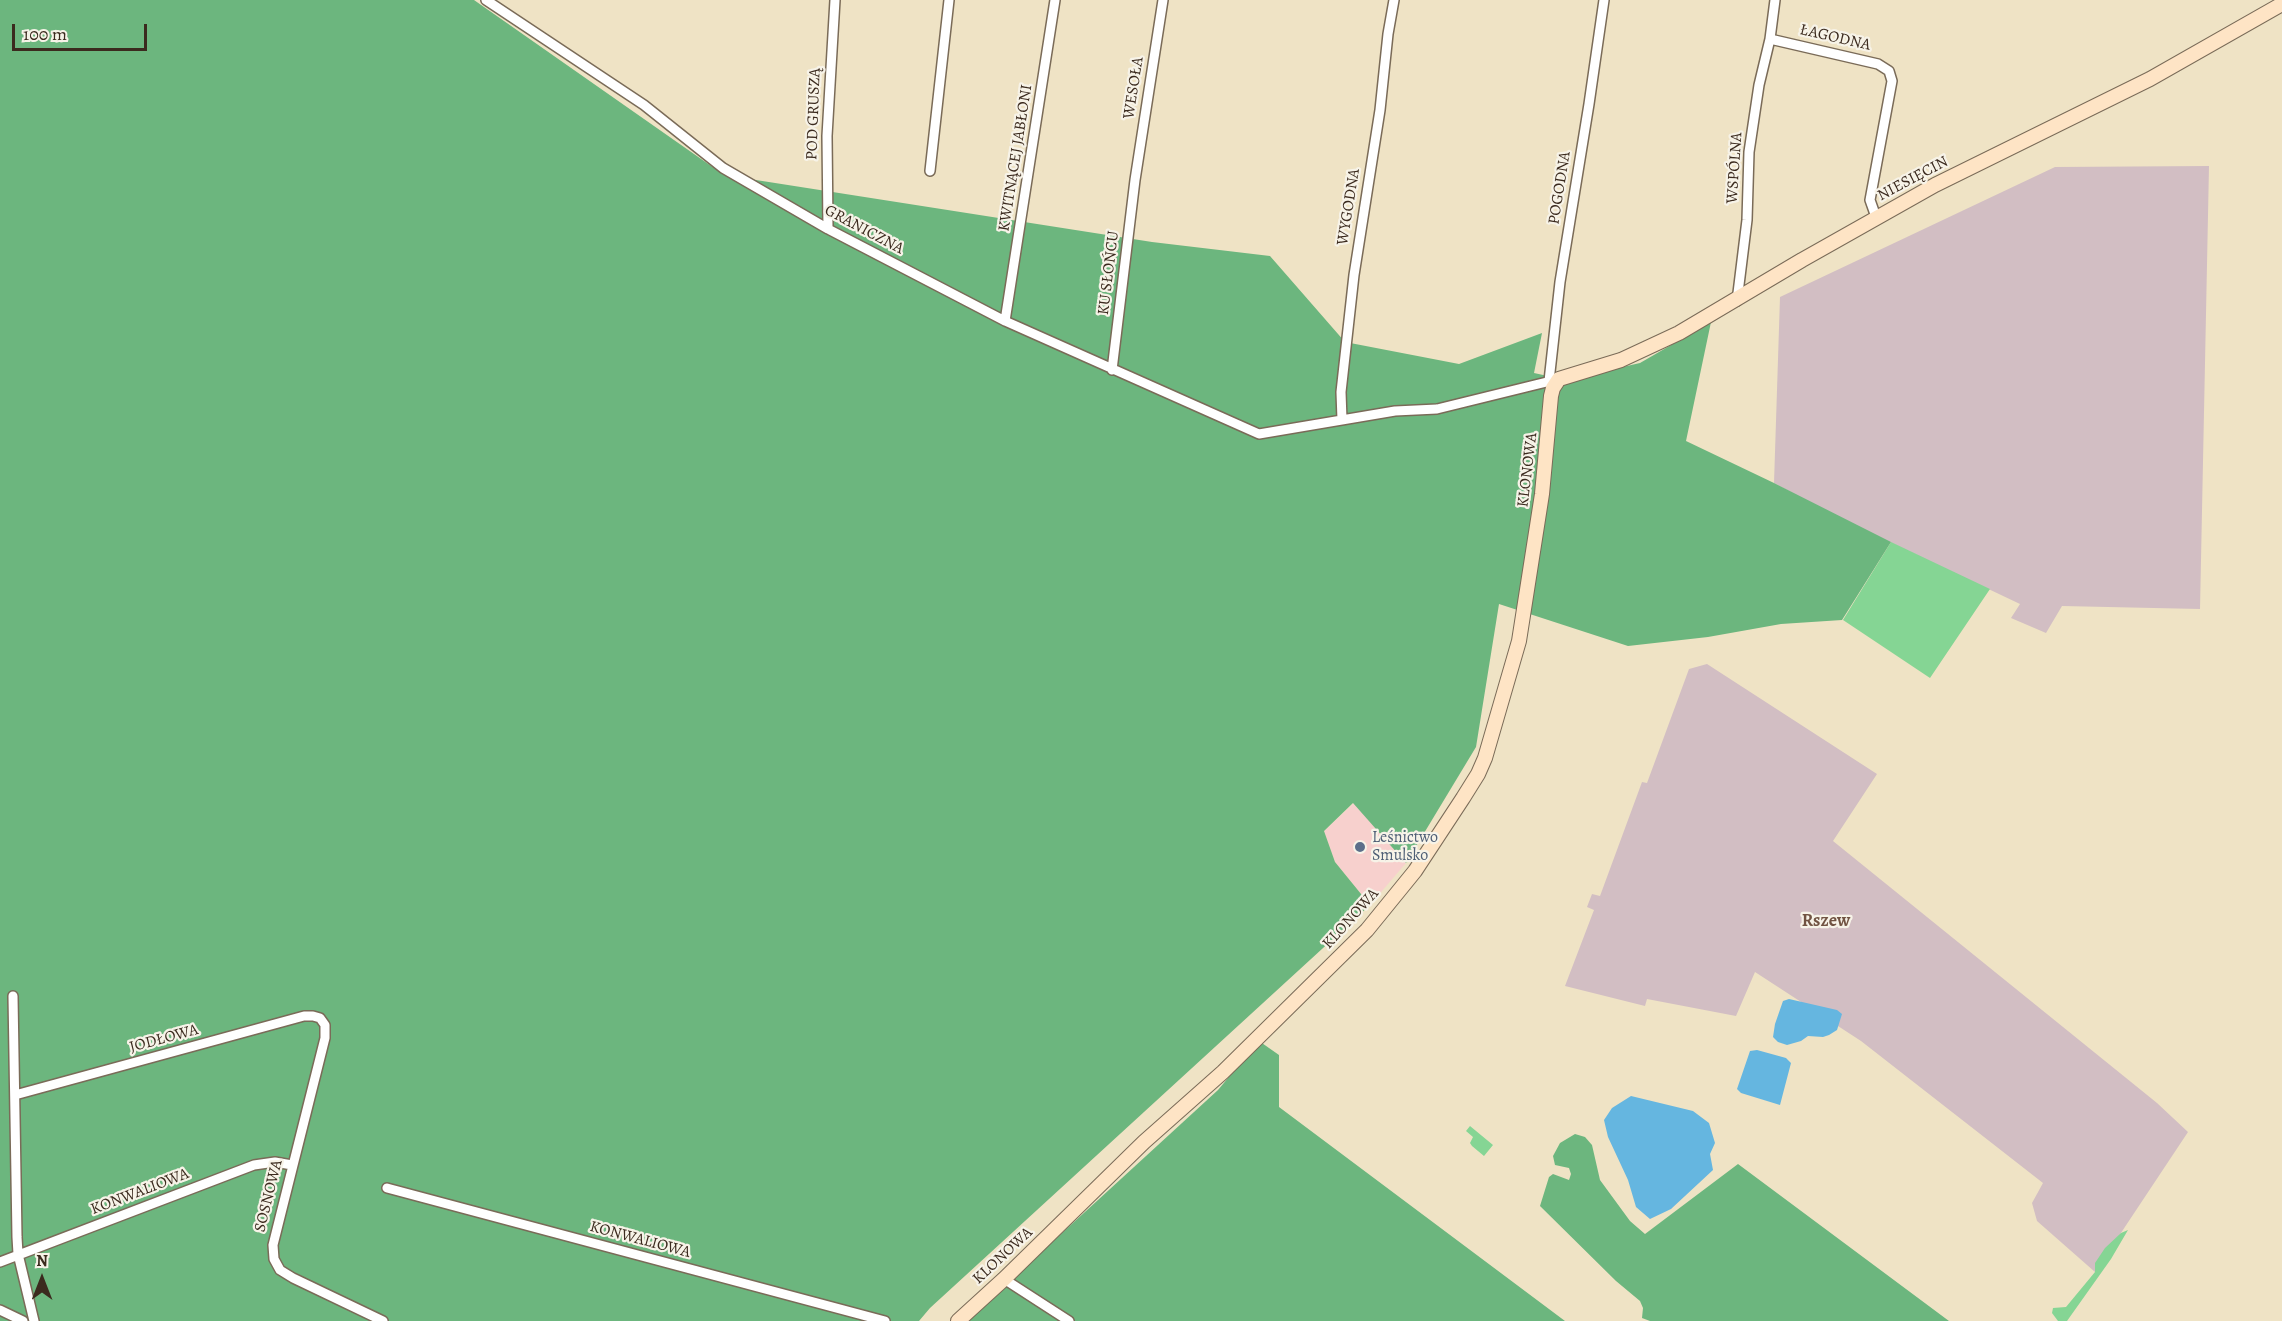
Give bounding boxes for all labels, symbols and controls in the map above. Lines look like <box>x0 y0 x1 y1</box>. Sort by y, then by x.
scale bar <box>15 12 150 50</box>
street label: ŁAGODNA <box>1798 21 1872 55</box>
text: 100 m <box>23 22 67 46</box>
street label: WESOŁA <box>1120 56 1148 120</box>
street label: POD GRUSZĄ <box>803 68 825 160</box>
street label: KWITNĄCEJ JABŁONI <box>995 83 1037 233</box>
street label: WSPÓLNA <box>1723 132 1747 204</box>
street label: POGODNA <box>1545 150 1575 226</box>
street label: NIESIĘCIN <box>1874 152 1952 206</box>
street label: WYGODNA <box>1333 167 1365 247</box>
street label: GRANICZNA <box>821 201 907 259</box>
street label: KU SŁOŃCU <box>1094 230 1124 316</box>
street label: KLONOWA <box>1514 432 1542 508</box>
place label: Leśnictwo Smulsko <box>1372 828 1438 866</box>
marker: Leśnictwo Smulsko <box>1353 840 1367 854</box>
street label: KLONOWA <box>1319 885 1383 953</box>
district label: Rszew <box>1802 911 1850 933</box>
street label: JODŁOWA <box>127 1021 201 1057</box>
street label: SOSNOWA <box>251 1158 287 1234</box>
street label: KONWALIOWA <box>88 1164 192 1220</box>
street label: KONWALIOWA <box>587 1217 693 1263</box>
street label: KLONOWA <box>969 1223 1037 1289</box>
north arrow <box>12 1249 72 1309</box>
text: N <box>36 1250 48 1272</box>

